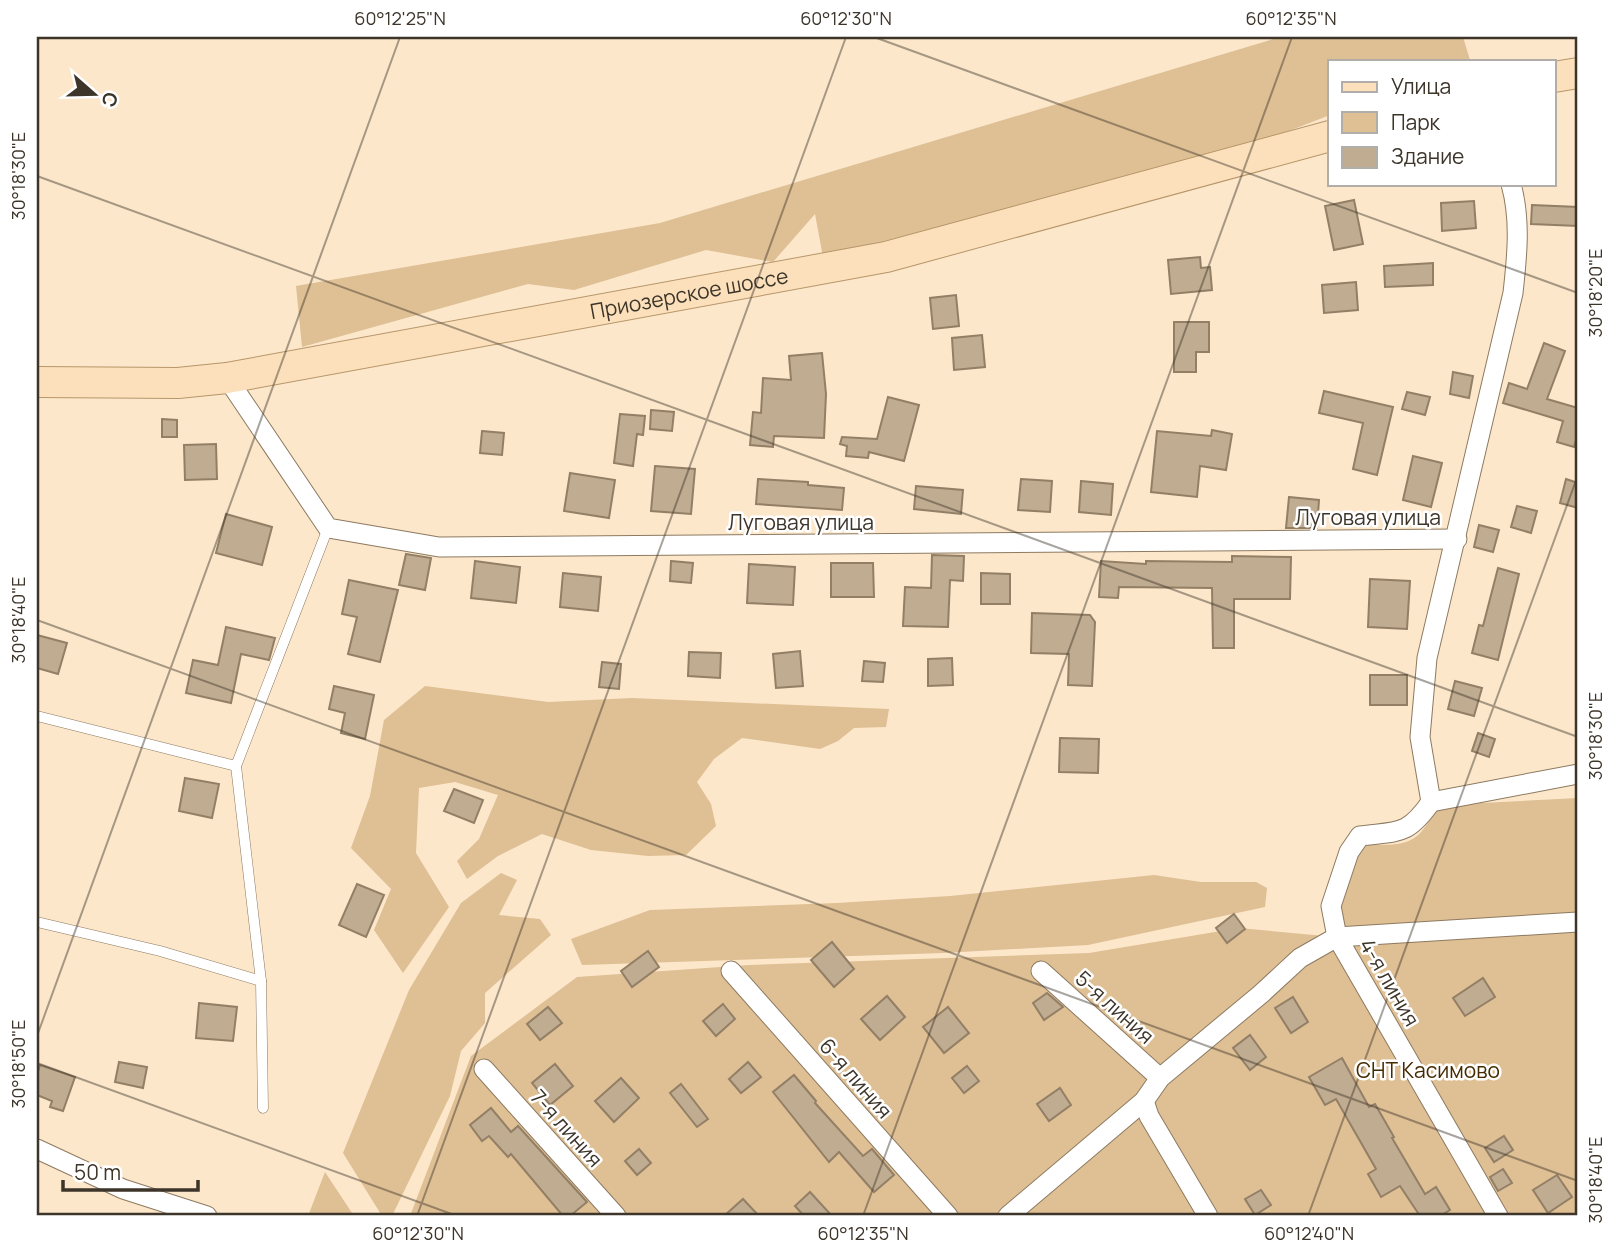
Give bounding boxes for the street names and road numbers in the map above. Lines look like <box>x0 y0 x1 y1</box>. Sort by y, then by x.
street label: Приозерское шоссе <box>588 261 790 325</box>
street label: Луговая улица <box>1295 503 1441 531</box>
street label: Луговая улица <box>728 508 874 536</box>
street label: 4-я линия <box>1354 933 1426 1031</box>
street label: 5-я линия <box>1070 964 1160 1050</box>
street label: 6-я линия <box>813 1032 899 1124</box>
street label: 7-я линия <box>525 1083 609 1173</box>

